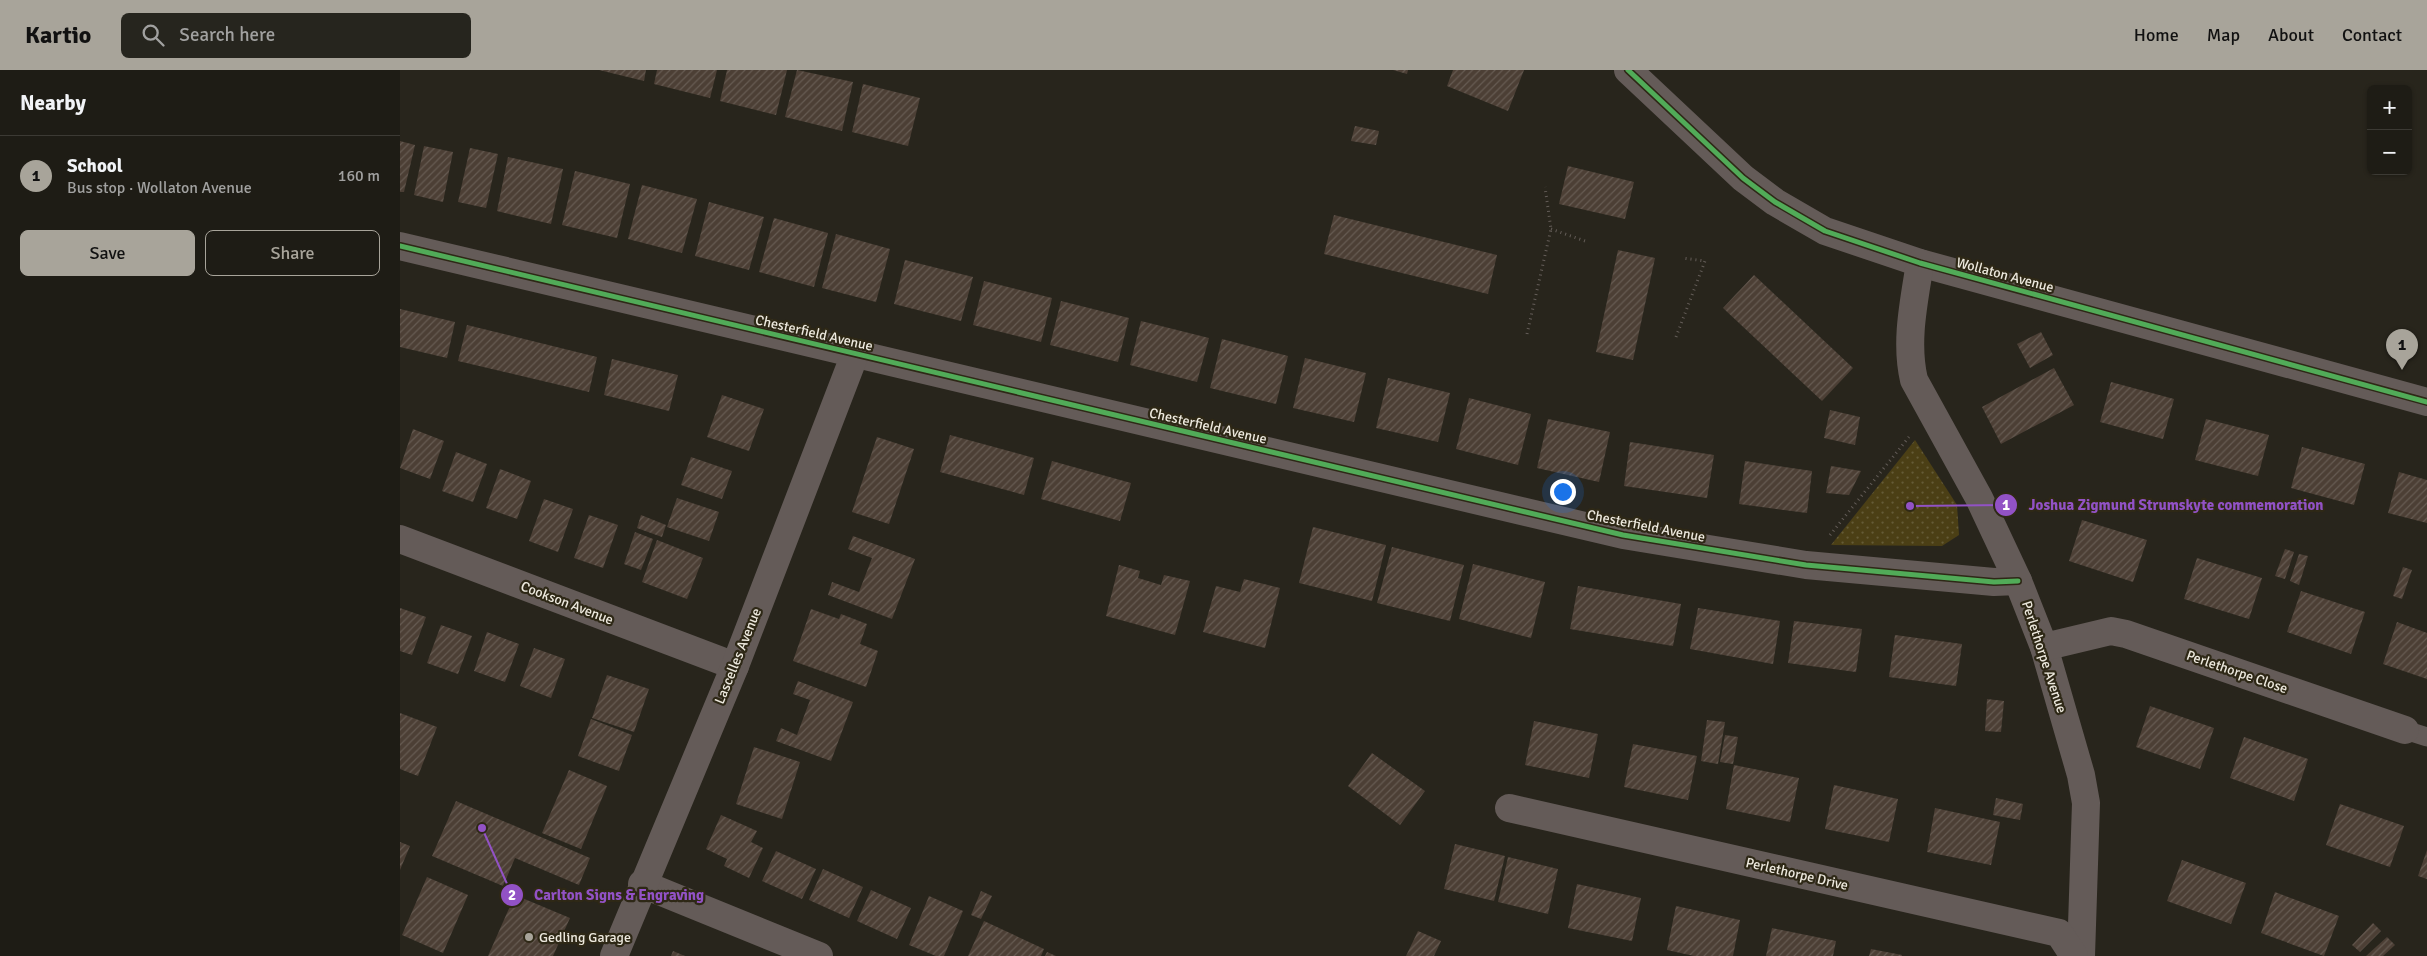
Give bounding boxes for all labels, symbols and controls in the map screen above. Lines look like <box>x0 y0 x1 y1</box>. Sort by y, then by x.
search box <box>121 13 471 58</box>
text: Kartio <box>25 20 91 50</box>
icon: search <box>139 21 167 49</box>
text: Search here <box>179 23 275 47</box>
text: Home <box>2134 24 2179 46</box>
text: Map <box>2207 24 2240 46</box>
text: About <box>2268 24 2314 46</box>
text: Contact <box>2342 24 2402 46</box>
map controls <box>2367 85 2412 175</box>
button: + <box>2367 85 2412 130</box>
text: Nearby <box>20 90 86 116</box>
button: − <box>2367 130 2412 175</box>
text: School <box>67 154 123 178</box>
text: 1 <box>32 166 40 186</box>
text: 160 m <box>338 166 380 186</box>
text: Bus stop · Wollaton Avenue <box>67 178 252 198</box>
button: Save <box>20 230 195 276</box>
button: Share <box>205 230 380 276</box>
street label: Wollaton Avenue <box>1954 254 2056 296</box>
street label: Chesterfield Avenue <box>754 311 874 355</box>
pin: 1 <box>2386 329 2418 370</box>
street label: Chesterfield Avenue <box>1148 404 1268 448</box>
your location <box>1550 479 1576 505</box>
callout: Joshua Zigmund Strumskyte commemoration <box>1994 490 2334 520</box>
text: 1 <box>2002 496 2010 514</box>
text: Joshua Zigmund Strumskyte commemoration <box>2028 496 2324 514</box>
street label: Chesterfield Avenue <box>1585 506 1707 546</box>
street label: Cookson Avenue <box>518 578 616 628</box>
street label: Perlethorpe Avenue <box>2018 599 2070 715</box>
street label: Lascelles Avenue <box>711 606 765 706</box>
street label: Perlethorpe Close <box>2184 647 2290 697</box>
street label: Perlethorpe Drive <box>1744 854 1850 894</box>
callout: Carlton Signs & Engraving <box>499 880 714 910</box>
text: 2 <box>508 886 516 904</box>
text: Carlton Signs & Engraving <box>534 886 704 904</box>
place label: Gedling Garage <box>539 929 631 946</box>
marker: Gedling Garage <box>523 931 535 943</box>

